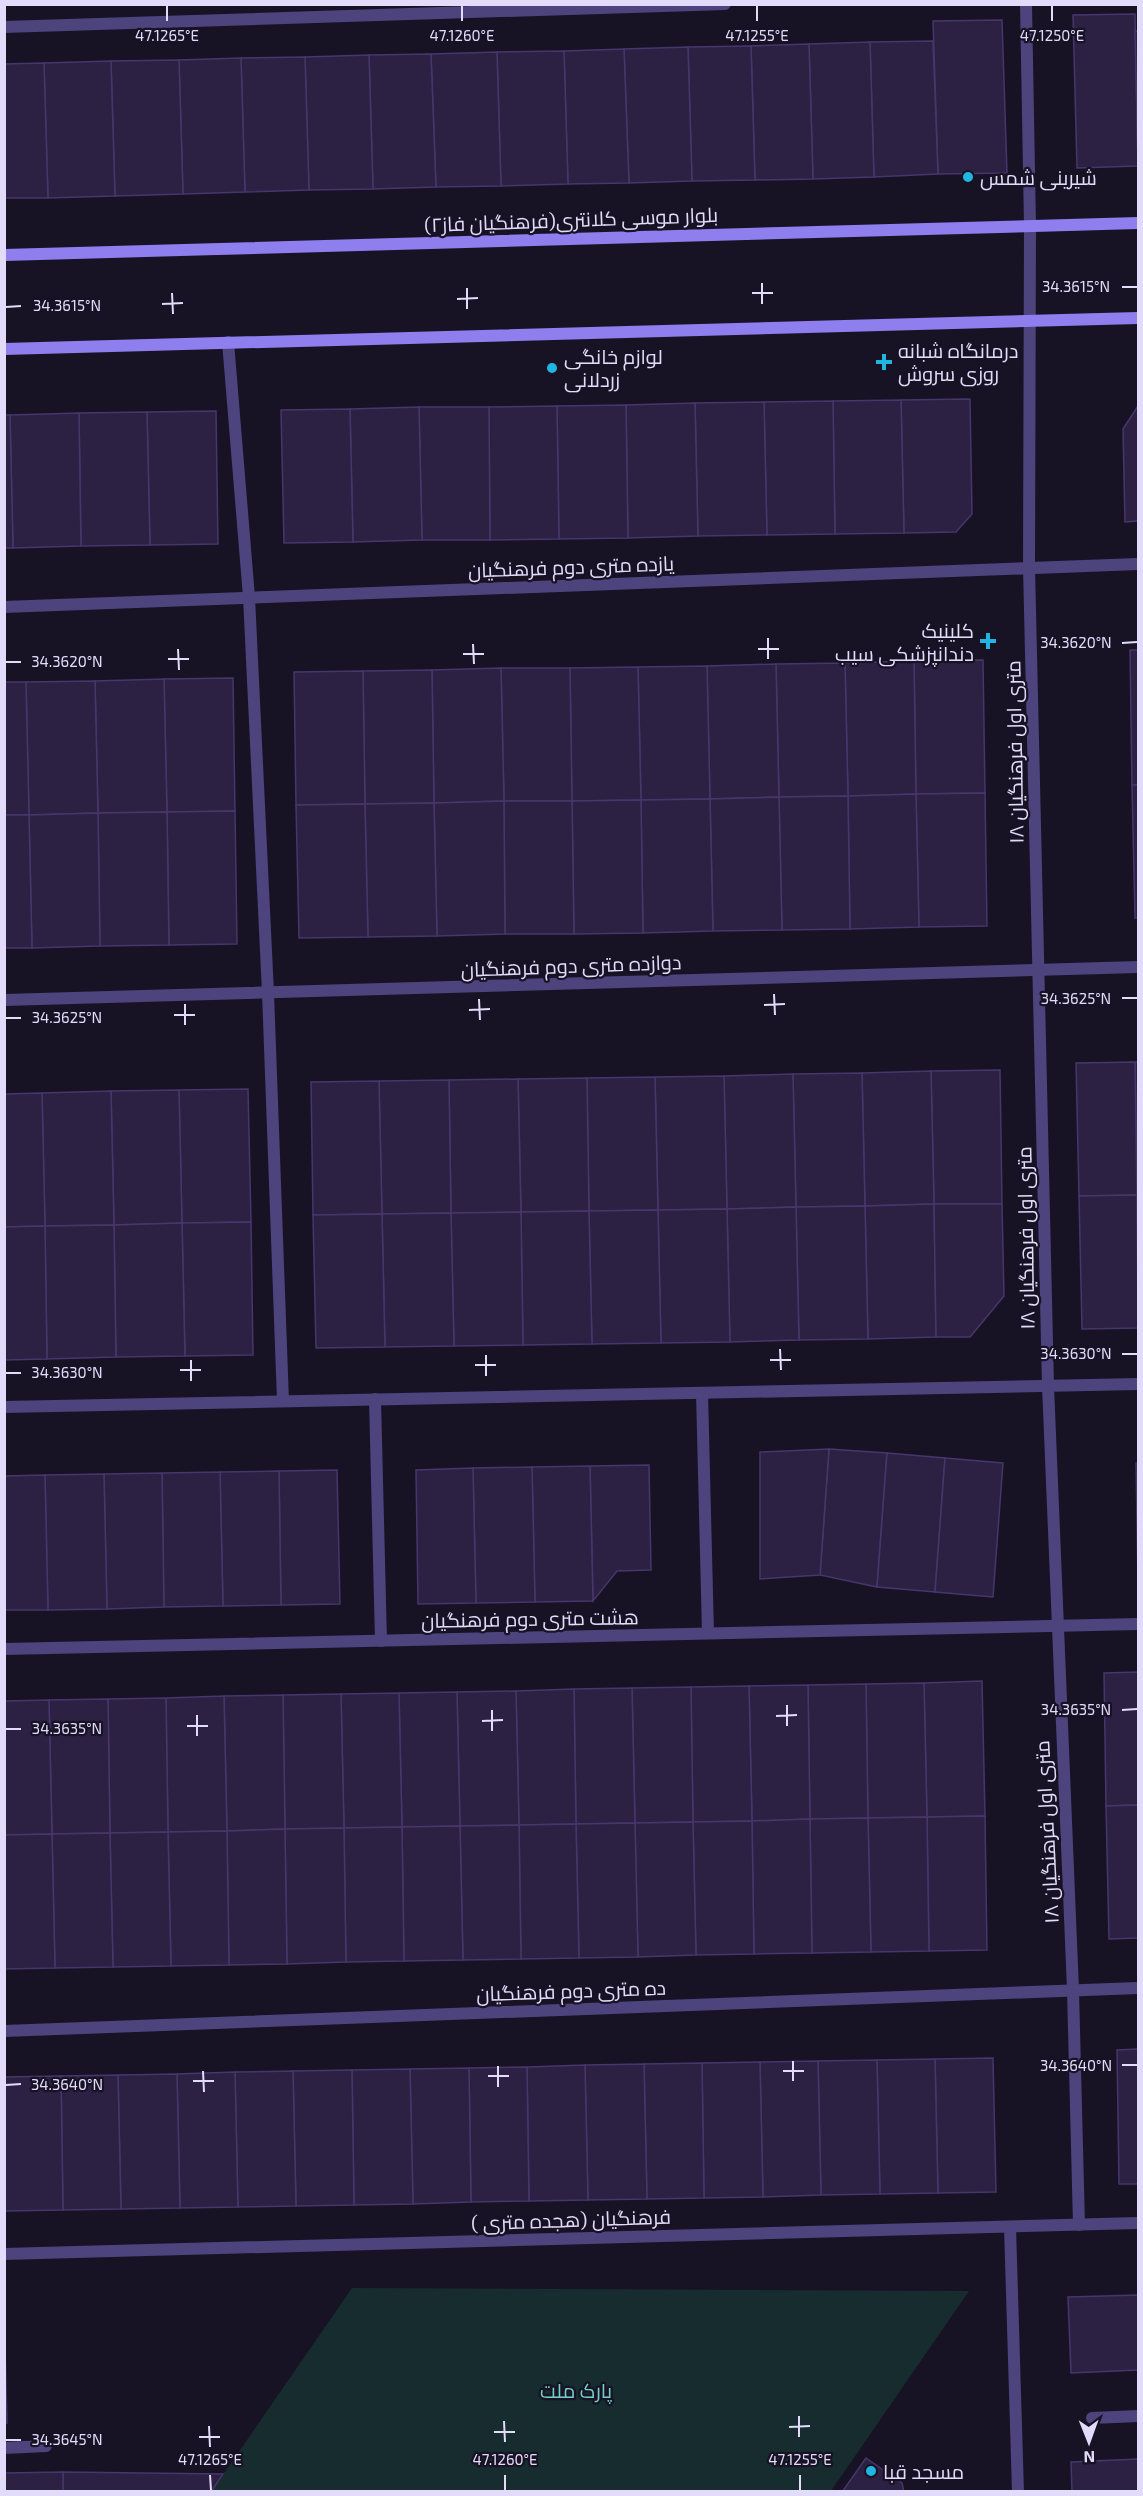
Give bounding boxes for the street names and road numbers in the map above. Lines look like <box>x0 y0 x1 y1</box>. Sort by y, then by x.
street label: بلوار موسی کلانتری(فرهنگیان فاز۲) <box>424 202 718 238</box>
street label: یازده متری دوم فرهنگیان <box>468 550 675 585</box>
street label: ۱۸ متری اول فرهنگیان <box>1000 660 1030 844</box>
street label: دوازده متری دوم فرهنگیان <box>460 949 682 984</box>
street label: ۱۸ متری اول فرهنگیان <box>1011 1146 1041 1330</box>
street label: هشت متری دوم فرهنگیان <box>421 1604 639 1635</box>
street label: ۱۸ متری اول فرهنگیان <box>1029 1740 1065 1924</box>
street label: ده متری دوم فرهنگیان <box>476 1975 666 2008</box>
street label: فرهنگیان (هجده متری ) <box>471 2204 671 2236</box>

